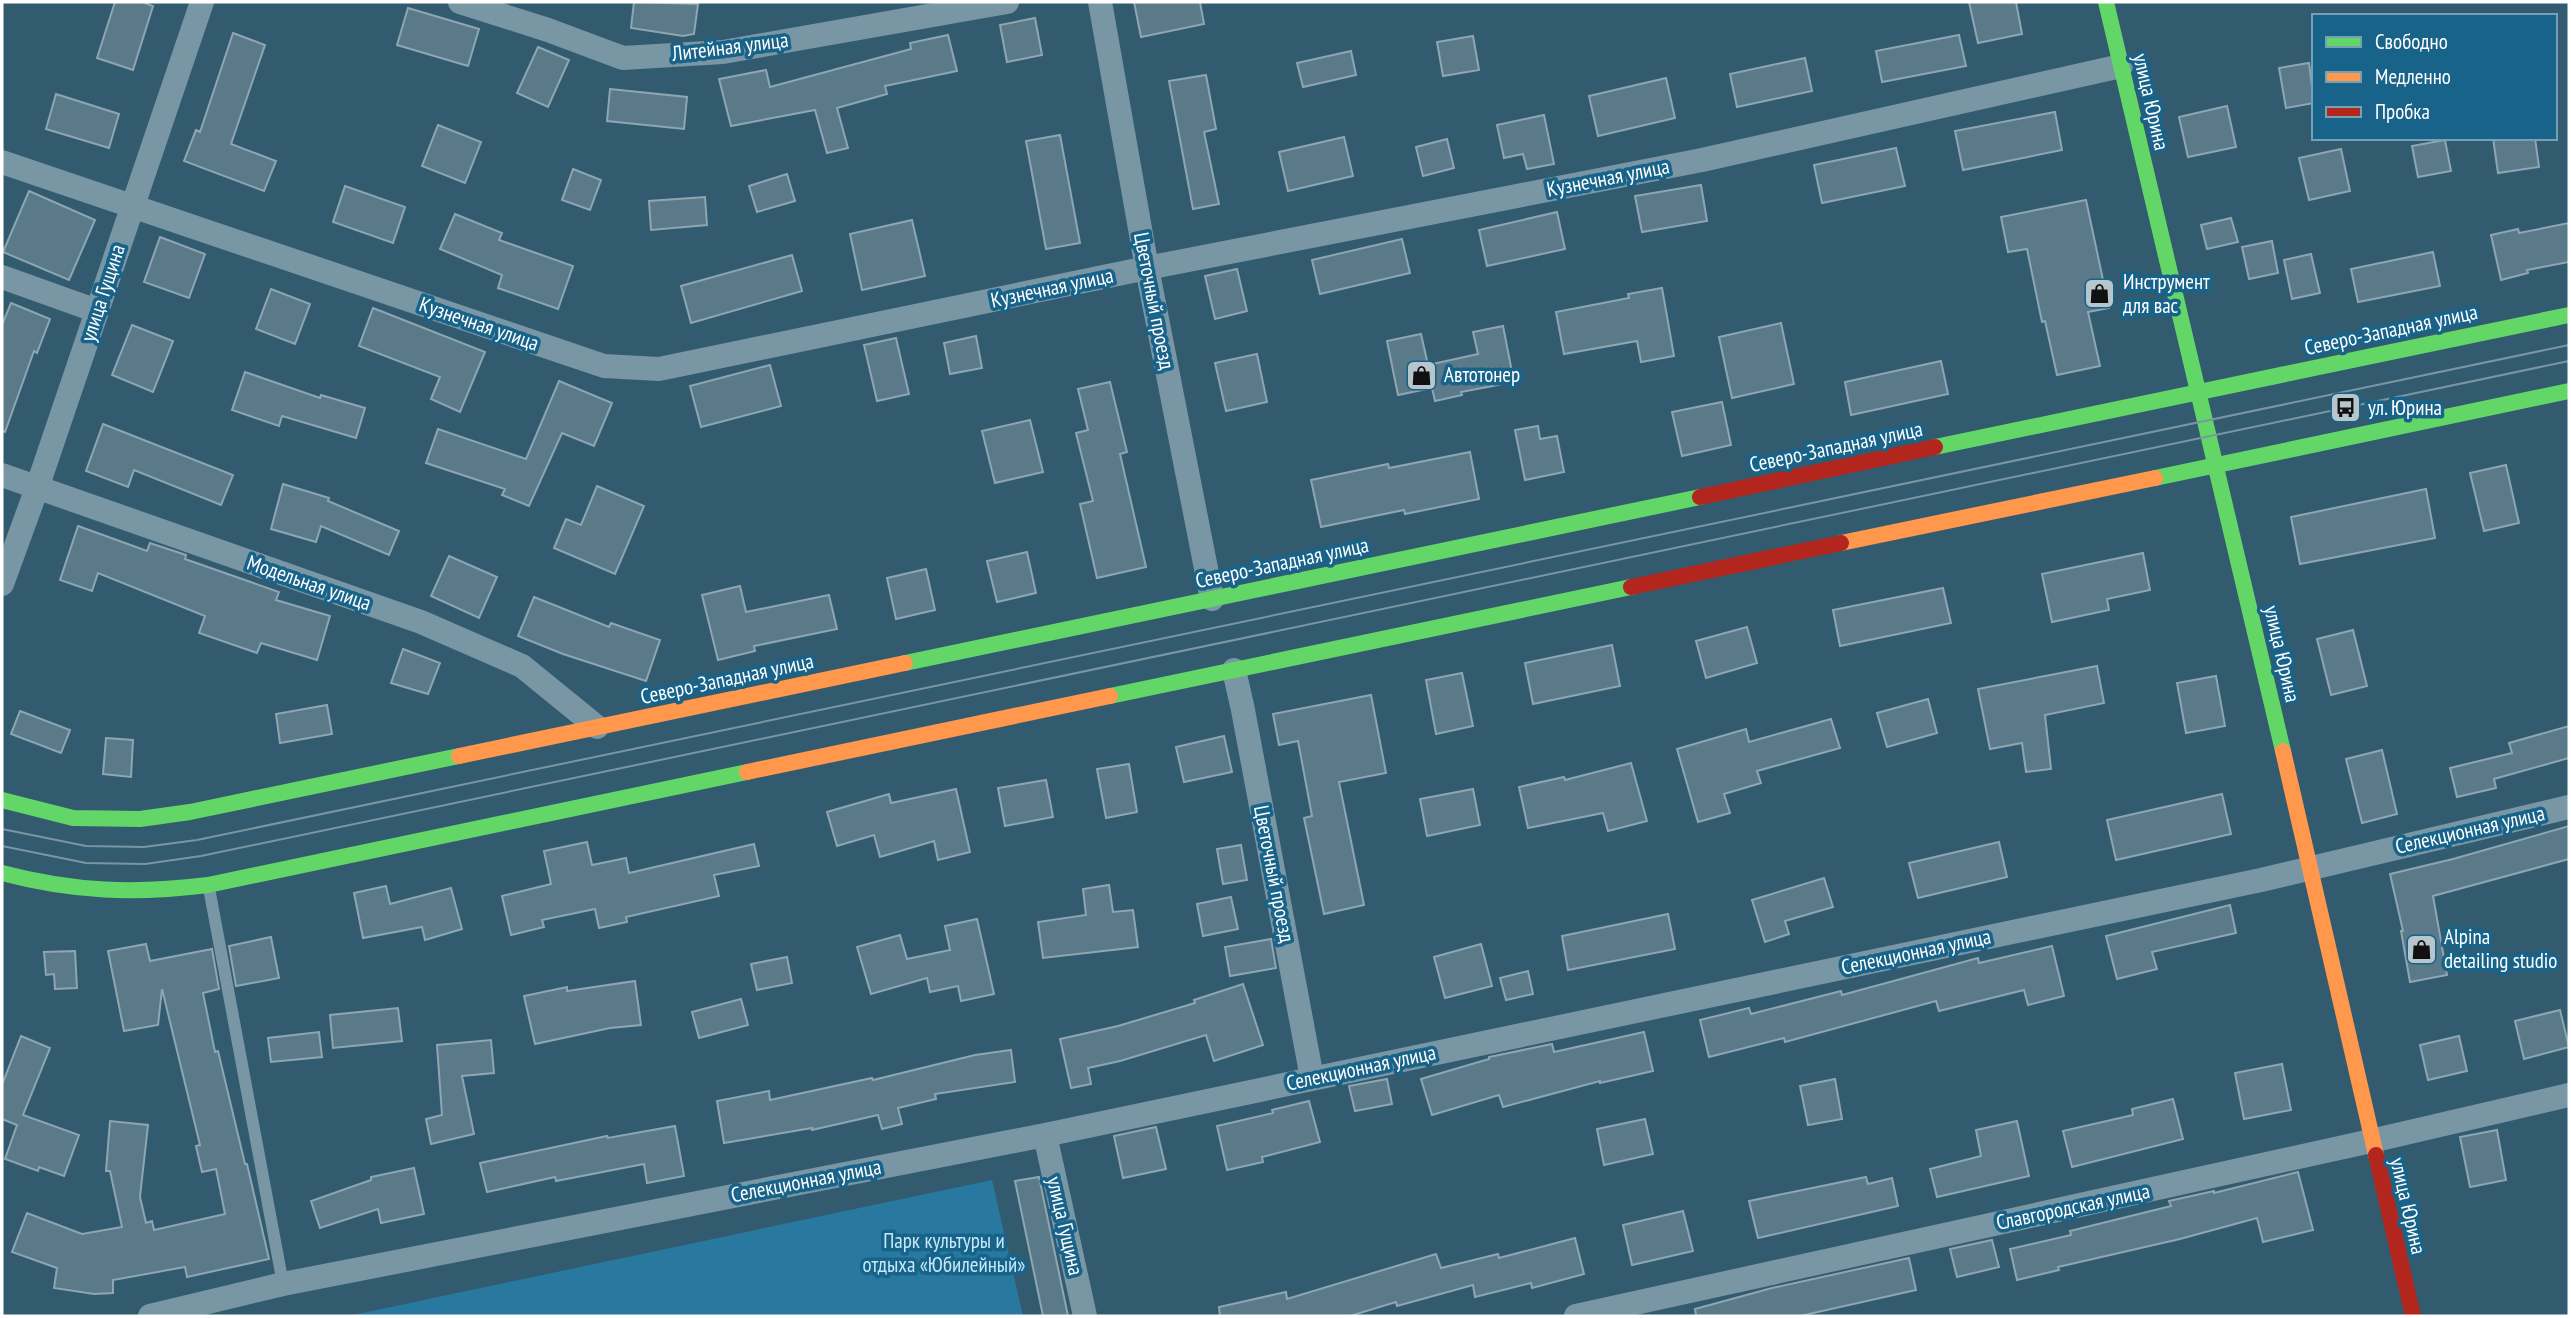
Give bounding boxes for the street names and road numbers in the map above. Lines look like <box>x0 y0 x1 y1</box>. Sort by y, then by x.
street label: Литейная улица <box>669 26 790 67</box>
street label: улица Юрина <box>2127 51 2176 153</box>
street label: Кузнечная улица <box>1544 152 1672 203</box>
street label: Цветочный проезд <box>1128 230 1181 372</box>
street label: улица Гущина <box>74 241 131 345</box>
street label: Кузнечная улица <box>988 261 1116 314</box>
street label: Кузнечная улица <box>416 290 542 357</box>
street label: Северо-Западная улица <box>2302 298 2480 361</box>
street label: Северо-Западная улица <box>1747 415 1925 478</box>
street label: Северо-Западная улица <box>1193 531 1371 594</box>
street label: Модельная улица <box>244 549 375 616</box>
street label: улица Юрина <box>2258 603 2307 705</box>
street label: Северо-Западная улица <box>638 647 816 710</box>
street label: Селекционная улица <box>2393 799 2547 860</box>
street label: Цветочный проезд <box>1248 803 1301 945</box>
street label: Селекционная улица <box>1839 922 1993 981</box>
street label: Селекционная улица <box>1284 1038 1438 1097</box>
street label: Селекционная улица <box>728 1153 883 1208</box>
street label: улица Юрина <box>2384 1155 2433 1257</box>
street label: улица Гущина <box>1041 1174 1090 1278</box>
street label: Славгородская улица <box>1994 1177 2152 1236</box>

